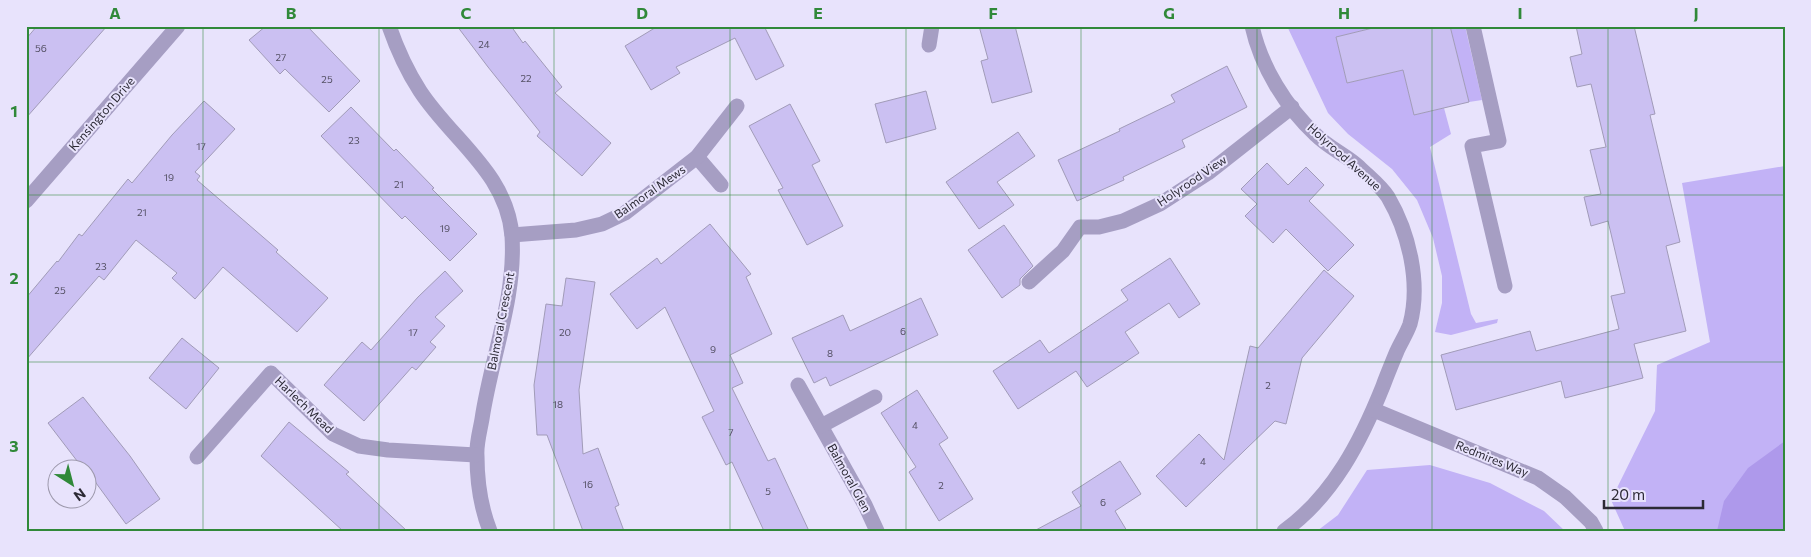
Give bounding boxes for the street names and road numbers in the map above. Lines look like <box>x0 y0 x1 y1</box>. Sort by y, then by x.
street label: Kensington Drive <box>65 74 137 153</box>
street label: Holyrood Avenue <box>1305 120 1384 193</box>
street label: Holyrood View <box>1154 152 1229 209</box>
street label: Balmoral Mews <box>611 161 688 221</box>
street label: Balmoral Crescent <box>484 270 516 371</box>
street label: Harlech Mead <box>273 373 337 436</box>
street label: Redmires Way <box>1454 437 1531 479</box>
street label: Balmoral Glen <box>825 441 874 514</box>

